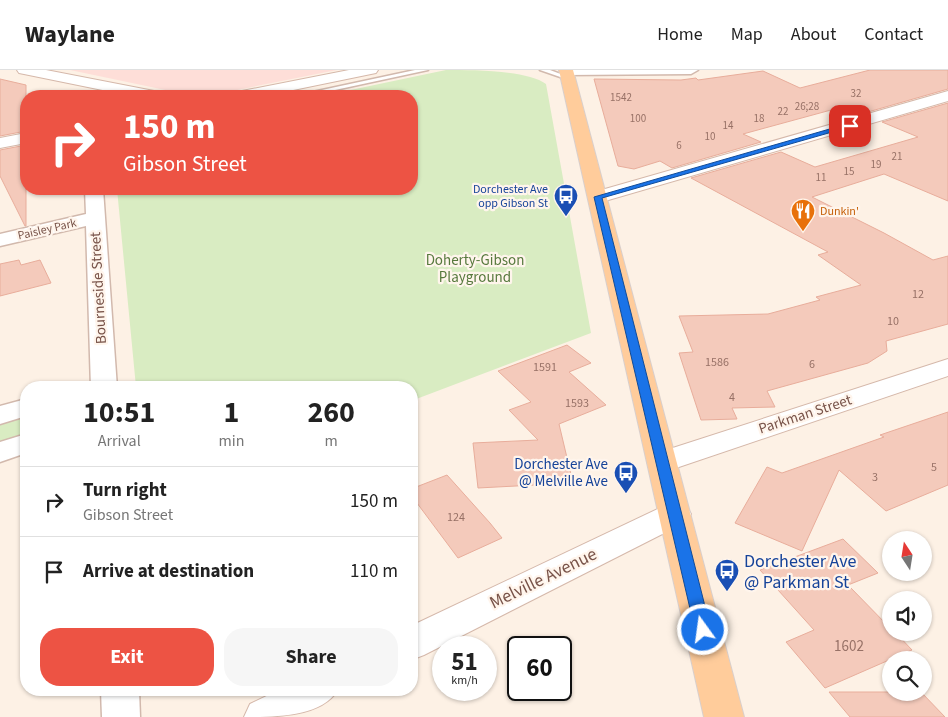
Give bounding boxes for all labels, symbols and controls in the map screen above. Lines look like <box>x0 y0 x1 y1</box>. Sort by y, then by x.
text: Waylane <box>25 17 115 52</box>
text: Home <box>657 22 703 47</box>
text: Map <box>731 22 763 47</box>
text: About <box>791 22 836 47</box>
text: Contact <box>864 22 923 47</box>
house number: 32 <box>851 86 861 101</box>
house number: 1542 <box>610 90 632 105</box>
house number: 26;28 <box>795 99 820 114</box>
text: 150 m <box>123 102 215 152</box>
house number: 22 <box>778 104 788 119</box>
pin <box>829 105 871 147</box>
icon: right <box>40 110 105 175</box>
house number: 100 <box>630 111 646 126</box>
house number: 18 <box>754 111 765 126</box>
icon: arrive <box>836 112 864 140</box>
house number: 14 <box>723 118 734 133</box>
house number: 10 <box>705 129 715 144</box>
house number: 6 <box>676 138 682 153</box>
text: Gibson Street <box>123 148 247 180</box>
house number: 21 <box>892 149 902 164</box>
house number: 19 <box>871 157 881 172</box>
house number: 15 <box>844 164 854 179</box>
house number: 11 <box>816 170 826 185</box>
place label: Dorchester Ave opp Gibson St <box>473 181 548 212</box>
bus stop icon: Dorchester Ave opp Gibson St <box>553 183 579 217</box>
restaurant icon: Dunkin' <box>790 198 816 232</box>
place label: Dunkin' <box>820 203 859 220</box>
street label: Paisley Park <box>16 214 78 244</box>
street label: Bourneside Street <box>85 231 112 345</box>
park label: Doherty-Gibson Playground <box>426 250 524 288</box>
house number: 12 <box>912 286 924 303</box>
house number: 10 <box>887 313 899 330</box>
house number: 1586 <box>705 354 729 371</box>
house number: 6 <box>809 356 815 373</box>
house number: 1591 <box>533 359 557 376</box>
house number: 4 <box>729 389 735 406</box>
street label: Parkman Street <box>756 390 854 439</box>
text: 10:51 <box>83 391 155 434</box>
text: 1 <box>223 391 239 434</box>
text: 260 <box>307 391 355 434</box>
house number: 1593 <box>565 395 589 412</box>
text: Arrival <box>98 430 141 452</box>
text: min <box>218 430 244 452</box>
text: m <box>325 430 338 452</box>
place label: Dorchester Ave @ Melville Ave <box>514 454 608 492</box>
house number: 5 <box>931 459 937 476</box>
bus stop icon: Dorchester Ave @ Melville Ave <box>613 460 639 494</box>
house number: 3 <box>872 469 878 486</box>
text: Turn right <box>83 477 167 504</box>
icon: right <box>40 488 68 516</box>
text: 150 m <box>350 488 398 515</box>
text: Gibson Street <box>83 504 173 526</box>
house number: 124 <box>447 509 465 526</box>
north arrow <box>882 531 932 581</box>
map controls <box>882 531 932 701</box>
street label: Melville Avenue <box>485 542 601 615</box>
place label: Dorchester Ave @ Parkman St <box>744 549 857 595</box>
icon: arrive <box>40 558 68 586</box>
text: Arrive at destination <box>83 558 254 585</box>
text: 110 m <box>350 558 398 585</box>
bus stop icon: Dorchester Ave @ Parkman St <box>714 558 740 592</box>
button: sound <box>882 591 932 641</box>
position arrow <box>676 603 728 655</box>
button: Exit <box>40 628 214 686</box>
button: Share <box>224 628 398 686</box>
speed limit sign: 60 <box>507 636 572 701</box>
house number: 1602 <box>834 636 864 657</box>
text: 51 <box>451 644 478 680</box>
button: search <box>882 651 932 701</box>
text: km/h <box>451 672 478 689</box>

